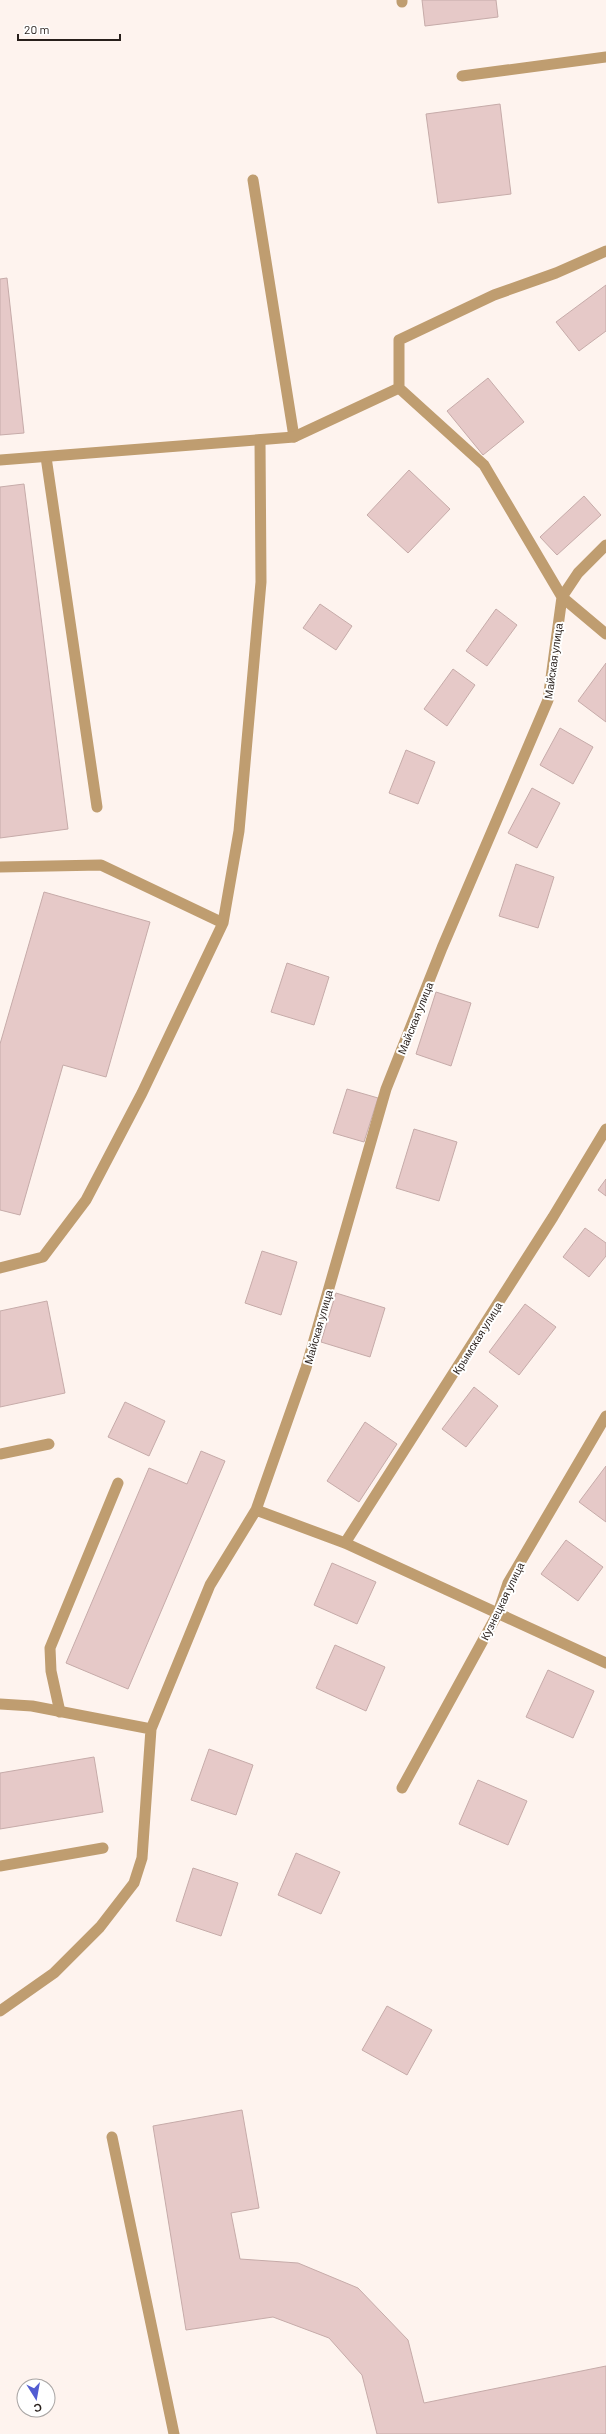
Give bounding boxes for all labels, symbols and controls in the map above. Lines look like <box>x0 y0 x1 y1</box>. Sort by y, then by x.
scale bar <box>18 16 120 42</box>
text: 20 m <box>24 22 50 36</box>
street label: Майская улица <box>541 621 565 700</box>
street label: Майская улица <box>395 979 436 1056</box>
street label: Майская улица <box>301 1288 335 1366</box>
street label: Крымская улица <box>449 1299 505 1377</box>
street label: Кузнецкая улица <box>478 1559 527 1642</box>
north arrow <box>16 2378 56 2418</box>
text: С <box>33 2401 43 2415</box>

